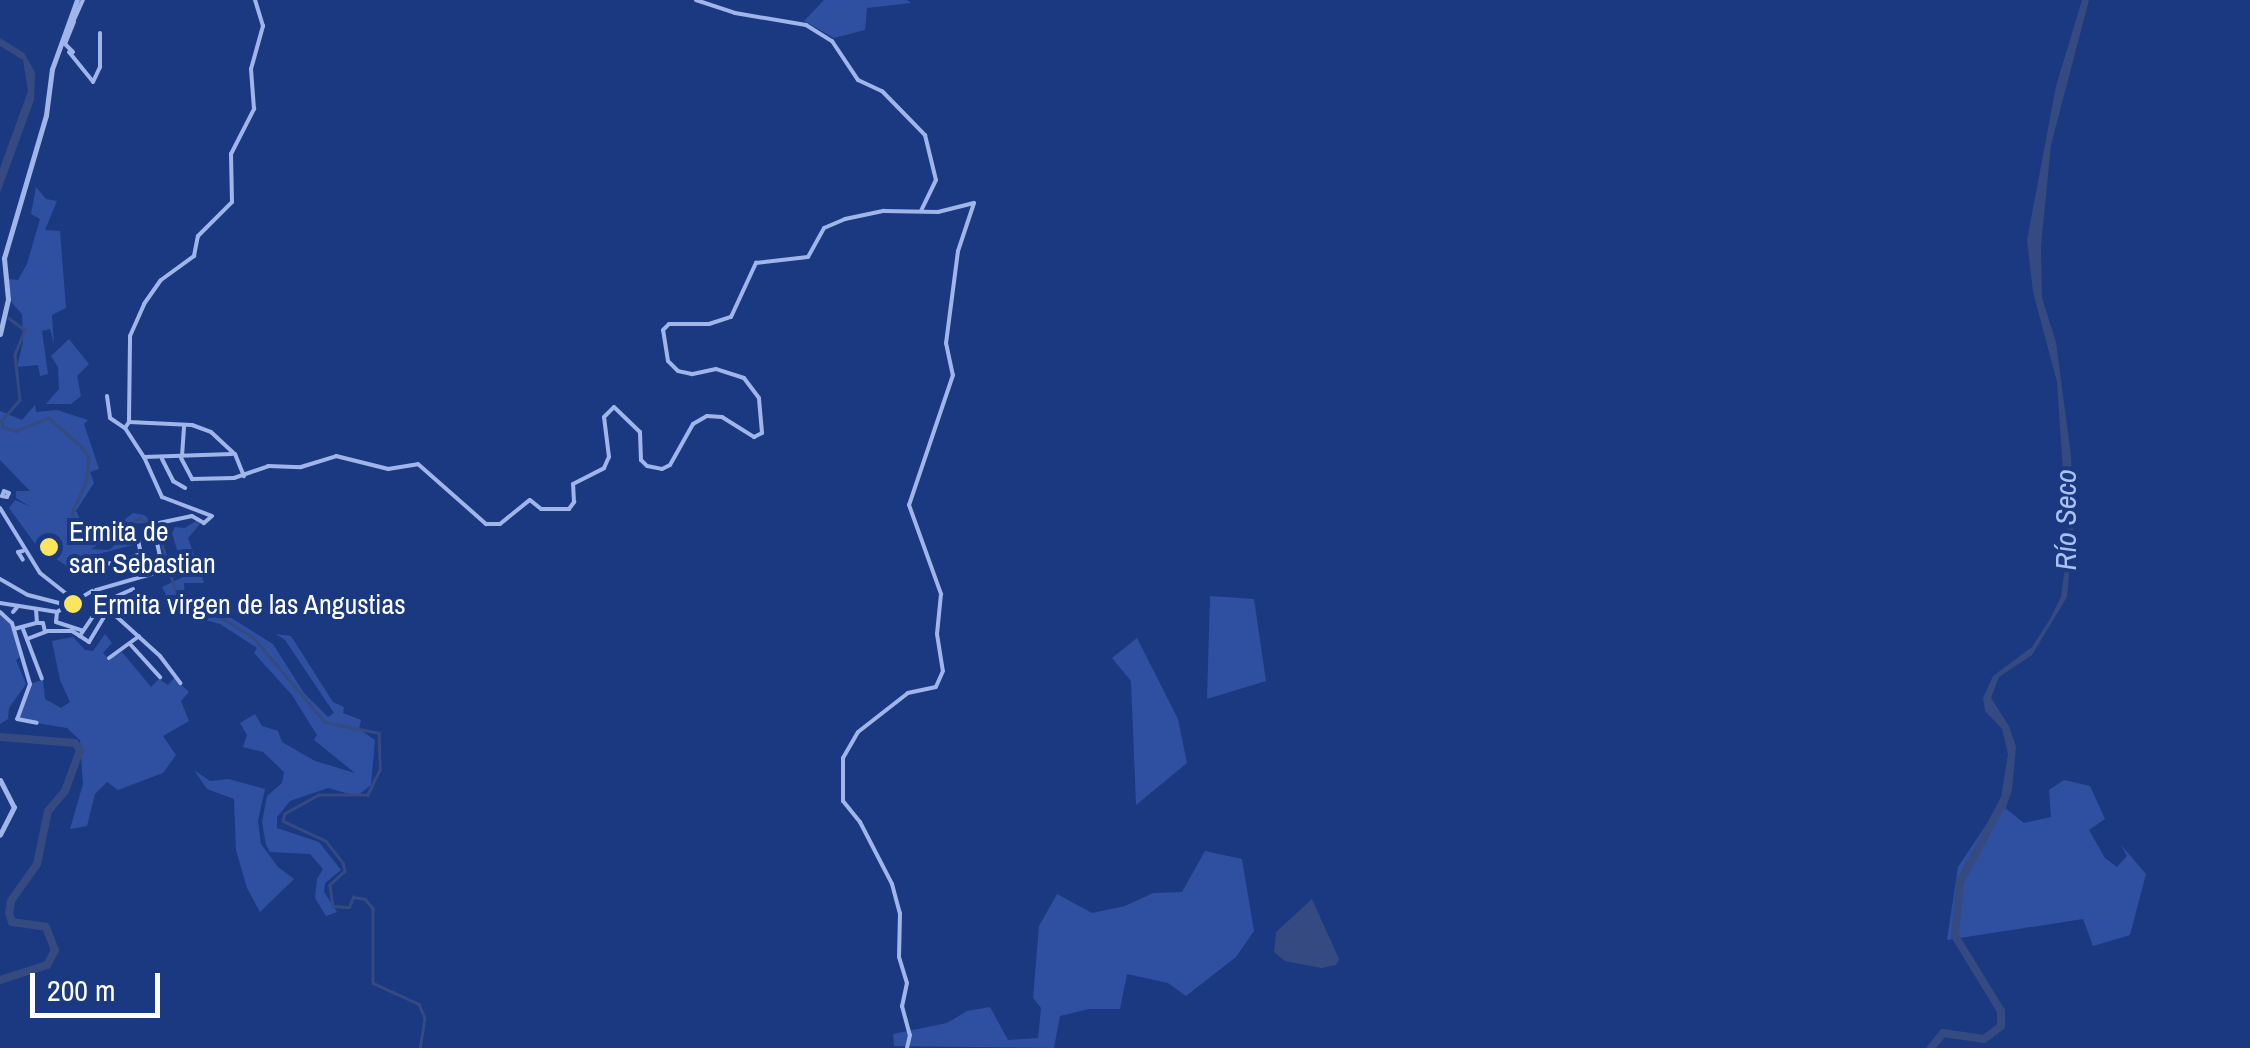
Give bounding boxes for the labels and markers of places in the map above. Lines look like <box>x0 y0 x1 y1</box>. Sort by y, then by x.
place label: Ermita de san Sebastian <box>69 514 216 580</box>
marker: Ermita de san Sebastian <box>38 536 60 558</box>
place label: Ermita virgen de las Angustias <box>93 587 407 621</box>
marker: Ermita virgen de las Angustias <box>62 593 84 615</box>

